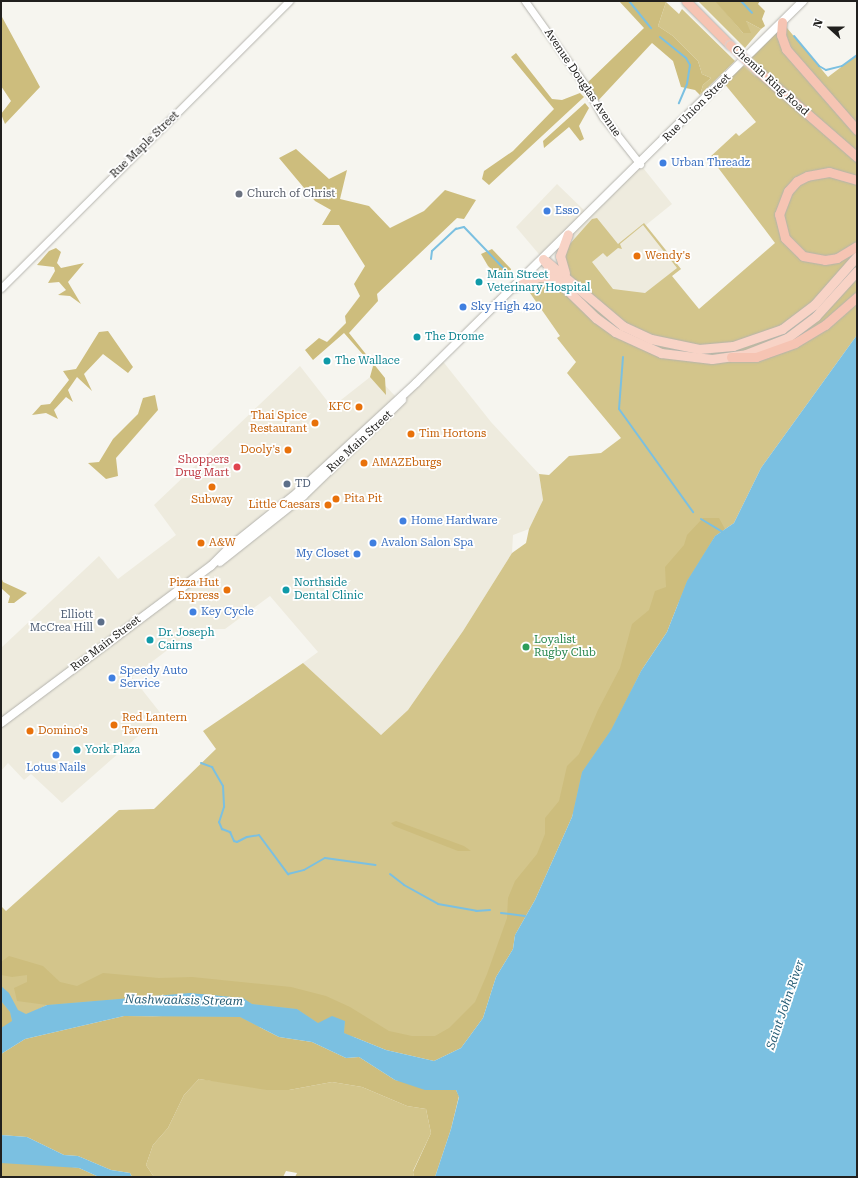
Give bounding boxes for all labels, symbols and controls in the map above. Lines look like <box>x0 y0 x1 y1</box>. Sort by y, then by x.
north arrow <box>810 8 850 48</box>
text: N <box>811 17 826 30</box>
street label: Avenue Douglas Avenue <box>541 26 623 140</box>
street label: Chemin Ring Road <box>729 43 811 119</box>
street label: Rue Union Street <box>660 71 734 145</box>
street label: Rue Maple Street <box>108 109 182 181</box>
place label: Urban Threadz <box>671 156 750 170</box>
marker: Urban Threadz <box>658 158 668 168</box>
place label: Church of Christ <box>247 187 335 201</box>
marker: Church of Christ <box>234 189 244 199</box>
place label: Esso <box>555 204 579 218</box>
marker: Esso <box>542 206 552 216</box>
place label: Wendy's <box>645 249 690 263</box>
marker: Wendy's <box>632 251 642 261</box>
place label: Main Street Veterinary Hospital <box>487 269 590 295</box>
marker: Main Street Veterinary Hospital <box>474 277 484 287</box>
place label: Sky High 420 <box>471 300 541 314</box>
marker: Sky High 420 <box>458 302 468 312</box>
place label: The Drome <box>425 330 484 344</box>
marker: The Drome <box>412 332 422 342</box>
place label: The Wallace <box>335 354 400 368</box>
marker: The Wallace <box>322 356 332 366</box>
place label: KFC <box>329 400 351 414</box>
marker: KFC <box>354 402 364 412</box>
street label: Rue Main Street <box>325 408 395 476</box>
place label: Thai Spice Restaurant <box>250 410 307 436</box>
marker: Thai Spice Restaurant <box>310 418 320 428</box>
place label: Tim Hortons <box>419 427 486 441</box>
marker: Tim Hortons <box>406 429 416 439</box>
place label: Dooly's <box>240 443 280 457</box>
marker: Dooly's <box>283 445 293 455</box>
place label: Shoppers Drug Mart <box>175 454 229 480</box>
place label: AMAZEburgs <box>372 456 441 470</box>
marker: AMAZEburgs <box>359 458 369 468</box>
marker: Shoppers Drug Mart <box>232 462 242 472</box>
place label: TD <box>295 477 311 491</box>
marker: TD <box>282 479 292 489</box>
marker: Subway <box>207 482 217 492</box>
place label: Pita Pit <box>344 492 382 506</box>
place label: Subway <box>191 493 233 507</box>
marker: Pita Pit <box>331 494 341 504</box>
place label: Little Caesars <box>248 498 320 512</box>
marker: Little Caesars <box>323 500 333 510</box>
place label: Home Hardware <box>411 514 497 528</box>
marker: Home Hardware <box>398 516 408 526</box>
place label: A&W <box>209 536 236 550</box>
place label: Avalon Salon Spa <box>381 536 473 550</box>
marker: A&W <box>196 538 206 548</box>
marker: Avalon Salon Spa <box>368 538 378 548</box>
place label: My Closet <box>296 547 349 561</box>
marker: My Closet <box>352 549 362 559</box>
place label: Pizza Hut Express <box>169 577 219 603</box>
place label: Northside Dental Clinic <box>294 577 363 603</box>
marker: Pizza Hut Express <box>222 585 232 595</box>
marker: Northside Dental Clinic <box>281 585 291 595</box>
place label: Key Cycle <box>201 605 254 619</box>
marker: Key Cycle <box>188 607 198 617</box>
place label: Elliott McCrea Hill <box>30 609 93 635</box>
street label: Rue Main Street <box>68 613 144 675</box>
marker: Elliott McCrea Hill <box>96 617 106 627</box>
place label: Dr. Joseph Cairns <box>158 627 215 653</box>
place label: Loyalist Rugby Club <box>534 634 596 660</box>
marker: Dr. Joseph Cairns <box>145 635 155 645</box>
marker: Loyalist Rugby Club <box>521 642 531 652</box>
place label: Speedy Auto Service <box>120 665 188 691</box>
marker: Speedy Auto Service <box>107 673 117 683</box>
place label: Red Lantern Tavern <box>122 712 187 738</box>
marker: Red Lantern Tavern <box>109 720 119 730</box>
place label: Domino's <box>38 724 88 738</box>
marker: Domino's <box>25 726 35 736</box>
place label: York Plaza <box>85 743 140 757</box>
marker: York Plaza <box>72 745 82 755</box>
marker: Lotus Nails <box>51 750 61 760</box>
place label: Lotus Nails <box>26 761 86 775</box>
water label: Saint John River <box>764 958 808 1052</box>
water label: Nashwaaksis Stream <box>125 993 243 1009</box>

